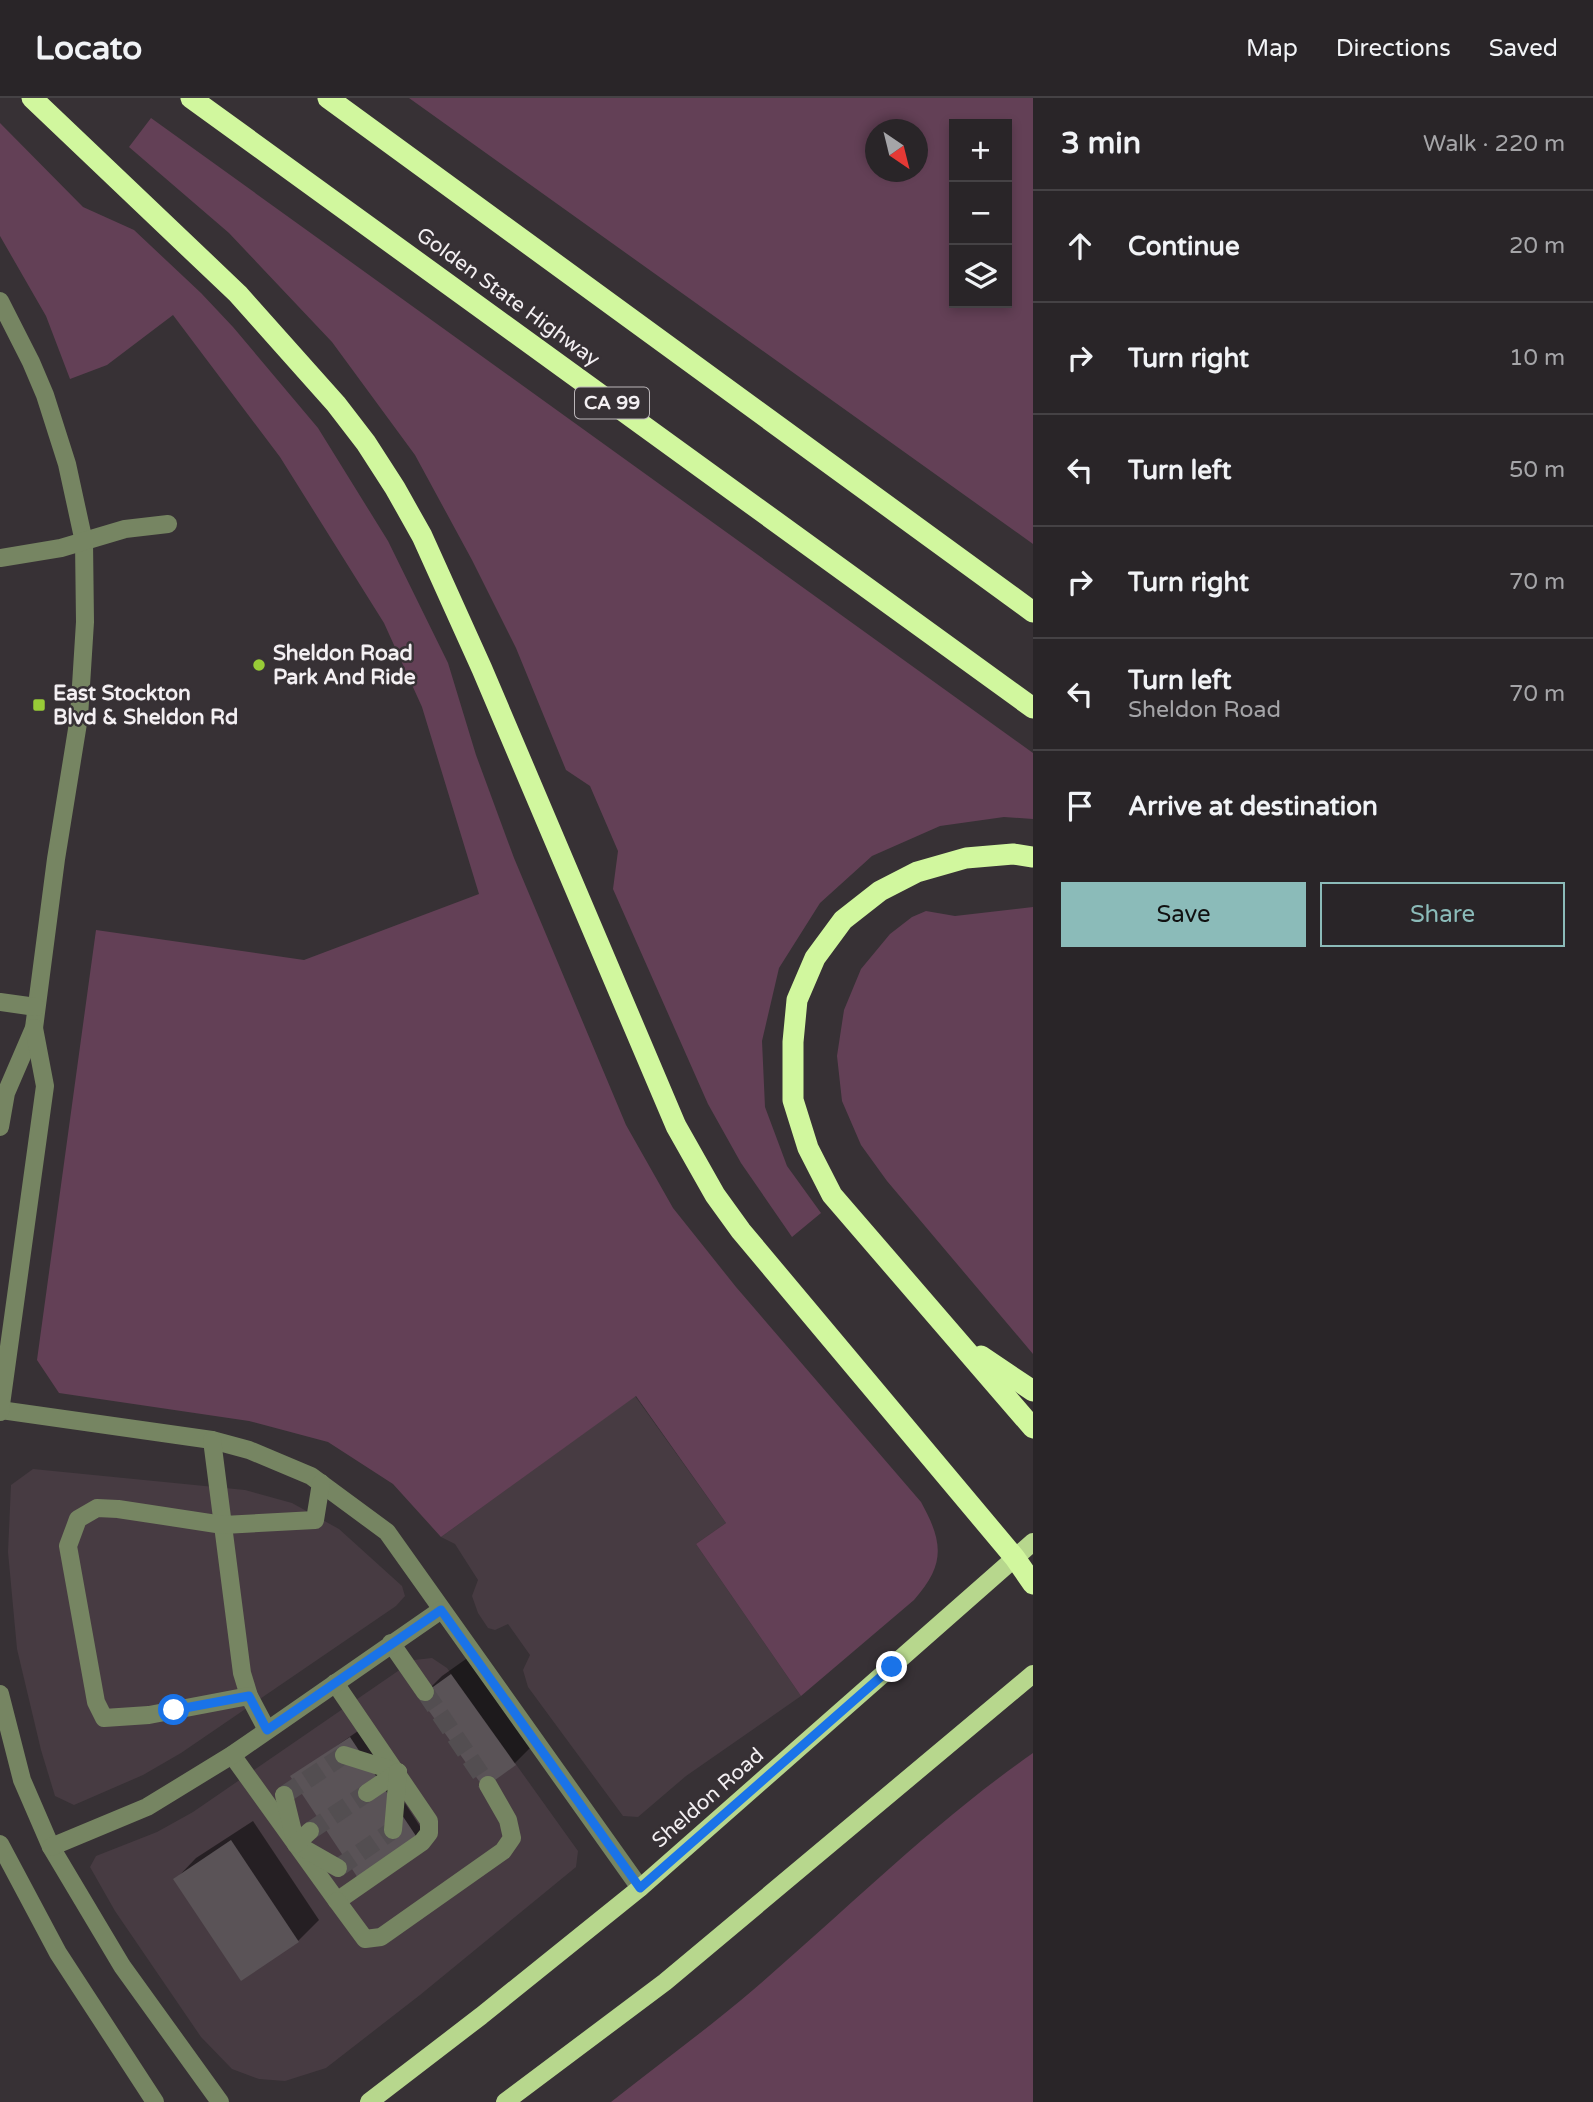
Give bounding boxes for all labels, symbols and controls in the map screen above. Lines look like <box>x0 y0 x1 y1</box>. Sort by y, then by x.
text: Locato <box>35 29 142 68</box>
text: Map <box>1246 34 1298 63</box>
text: Directions <box>1336 34 1451 63</box>
text: Saved <box>1489 34 1558 63</box>
north arrow <box>865 119 928 182</box>
map controls <box>949 119 1012 308</box>
button: + <box>949 119 1012 182</box>
text: 3 min <box>1061 125 1141 162</box>
text: Walk · 220 m <box>1423 130 1565 158</box>
button: − <box>949 182 1012 245</box>
street label: Golden State Highway <box>411 222 605 372</box>
icon: ahead <box>1061 227 1099 265</box>
text: Continue <box>1128 231 1240 262</box>
text: 20 m <box>1509 232 1565 260</box>
button: layers <box>949 245 1012 308</box>
icon: right <box>1061 339 1099 377</box>
text: Turn right <box>1128 343 1249 374</box>
text: 10 m <box>1509 344 1565 372</box>
road number: CA 99 <box>575 388 649 418</box>
icon: left <box>1061 451 1099 489</box>
text: Turn left <box>1128 455 1231 486</box>
text: 50 m <box>1509 456 1565 484</box>
icon: right <box>1061 563 1099 601</box>
text: Turn right <box>1128 567 1249 598</box>
text: 70 m <box>1509 568 1565 596</box>
place label: Sheldon Road Park And Ride <box>273 641 416 690</box>
marker: Sheldon Road Park And Ride <box>251 657 267 673</box>
text: Turn left <box>1128 665 1231 696</box>
icon: left <box>1061 675 1099 713</box>
text: 70 m <box>1509 680 1565 708</box>
place label: East Stockton Blvd & Sheldon Rd <box>53 681 238 730</box>
text: Sheldon Road <box>1128 696 1281 724</box>
marker: East Stockton Blvd & Sheldon Rd <box>31 697 47 713</box>
icon: arrive <box>1061 787 1099 825</box>
text: Arrive at destination <box>1128 791 1378 822</box>
button: Save <box>1061 882 1306 947</box>
button: Share <box>1320 882 1565 947</box>
route end <box>876 1651 907 1682</box>
route start <box>158 1694 189 1725</box>
street label: Sheldon Road <box>647 1743 769 1853</box>

